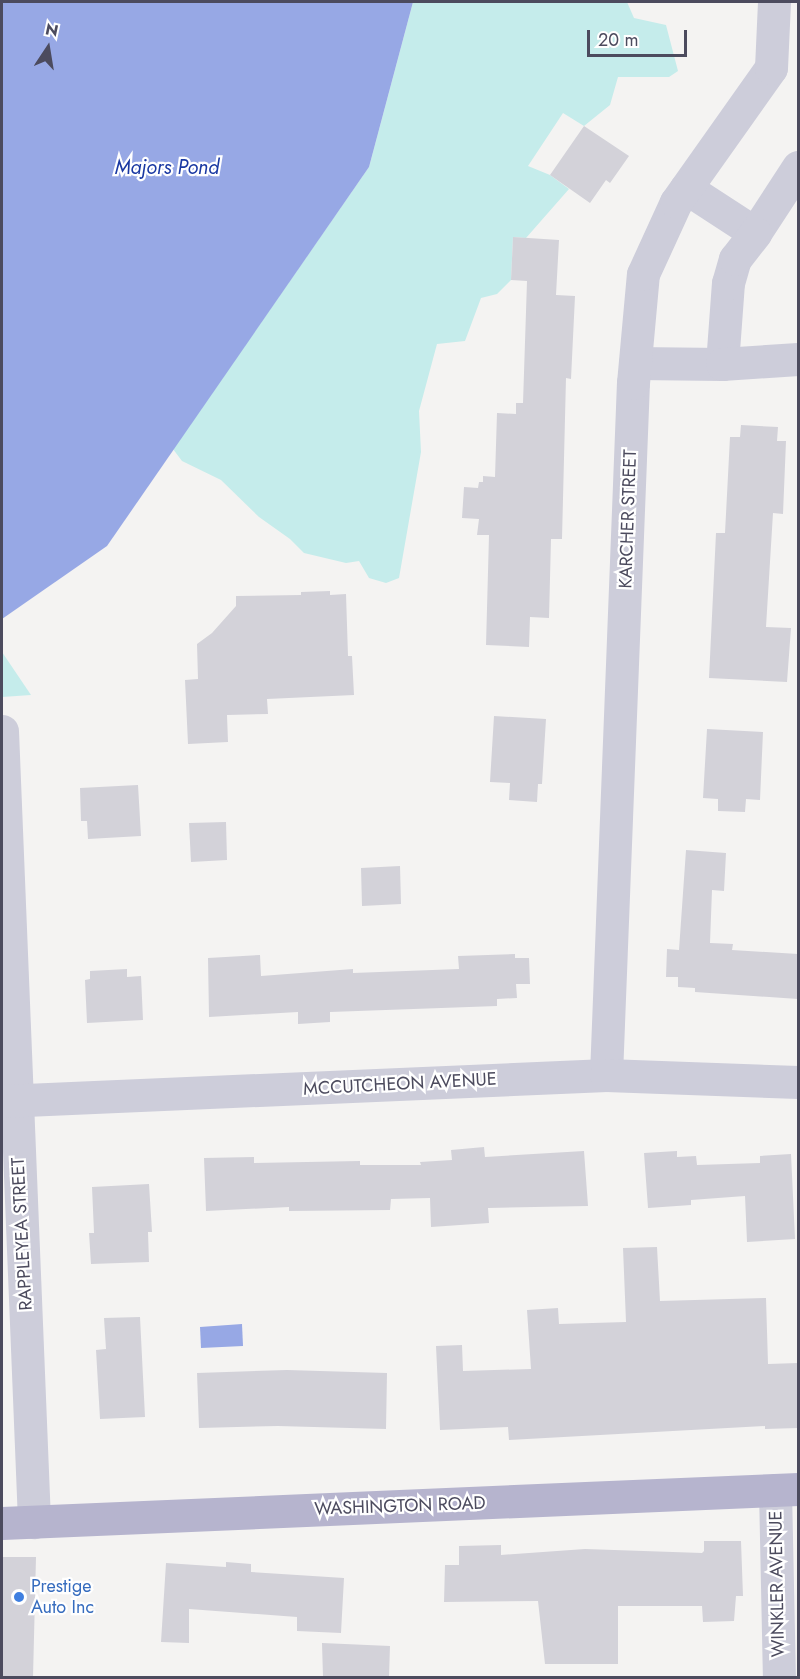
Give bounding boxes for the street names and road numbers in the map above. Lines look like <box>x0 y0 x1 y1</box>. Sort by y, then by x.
street label: KARCHER STREET <box>615 449 641 589</box>
street label: MCCUTCHEON AVENUE <box>303 1068 497 1100</box>
street label: RAPPLEYEA STREET <box>7 1157 37 1311</box>
street label: WASHINGTON ROAD <box>314 1492 486 1520</box>
street label: WINKLER AVENUE <box>765 1510 789 1658</box>

